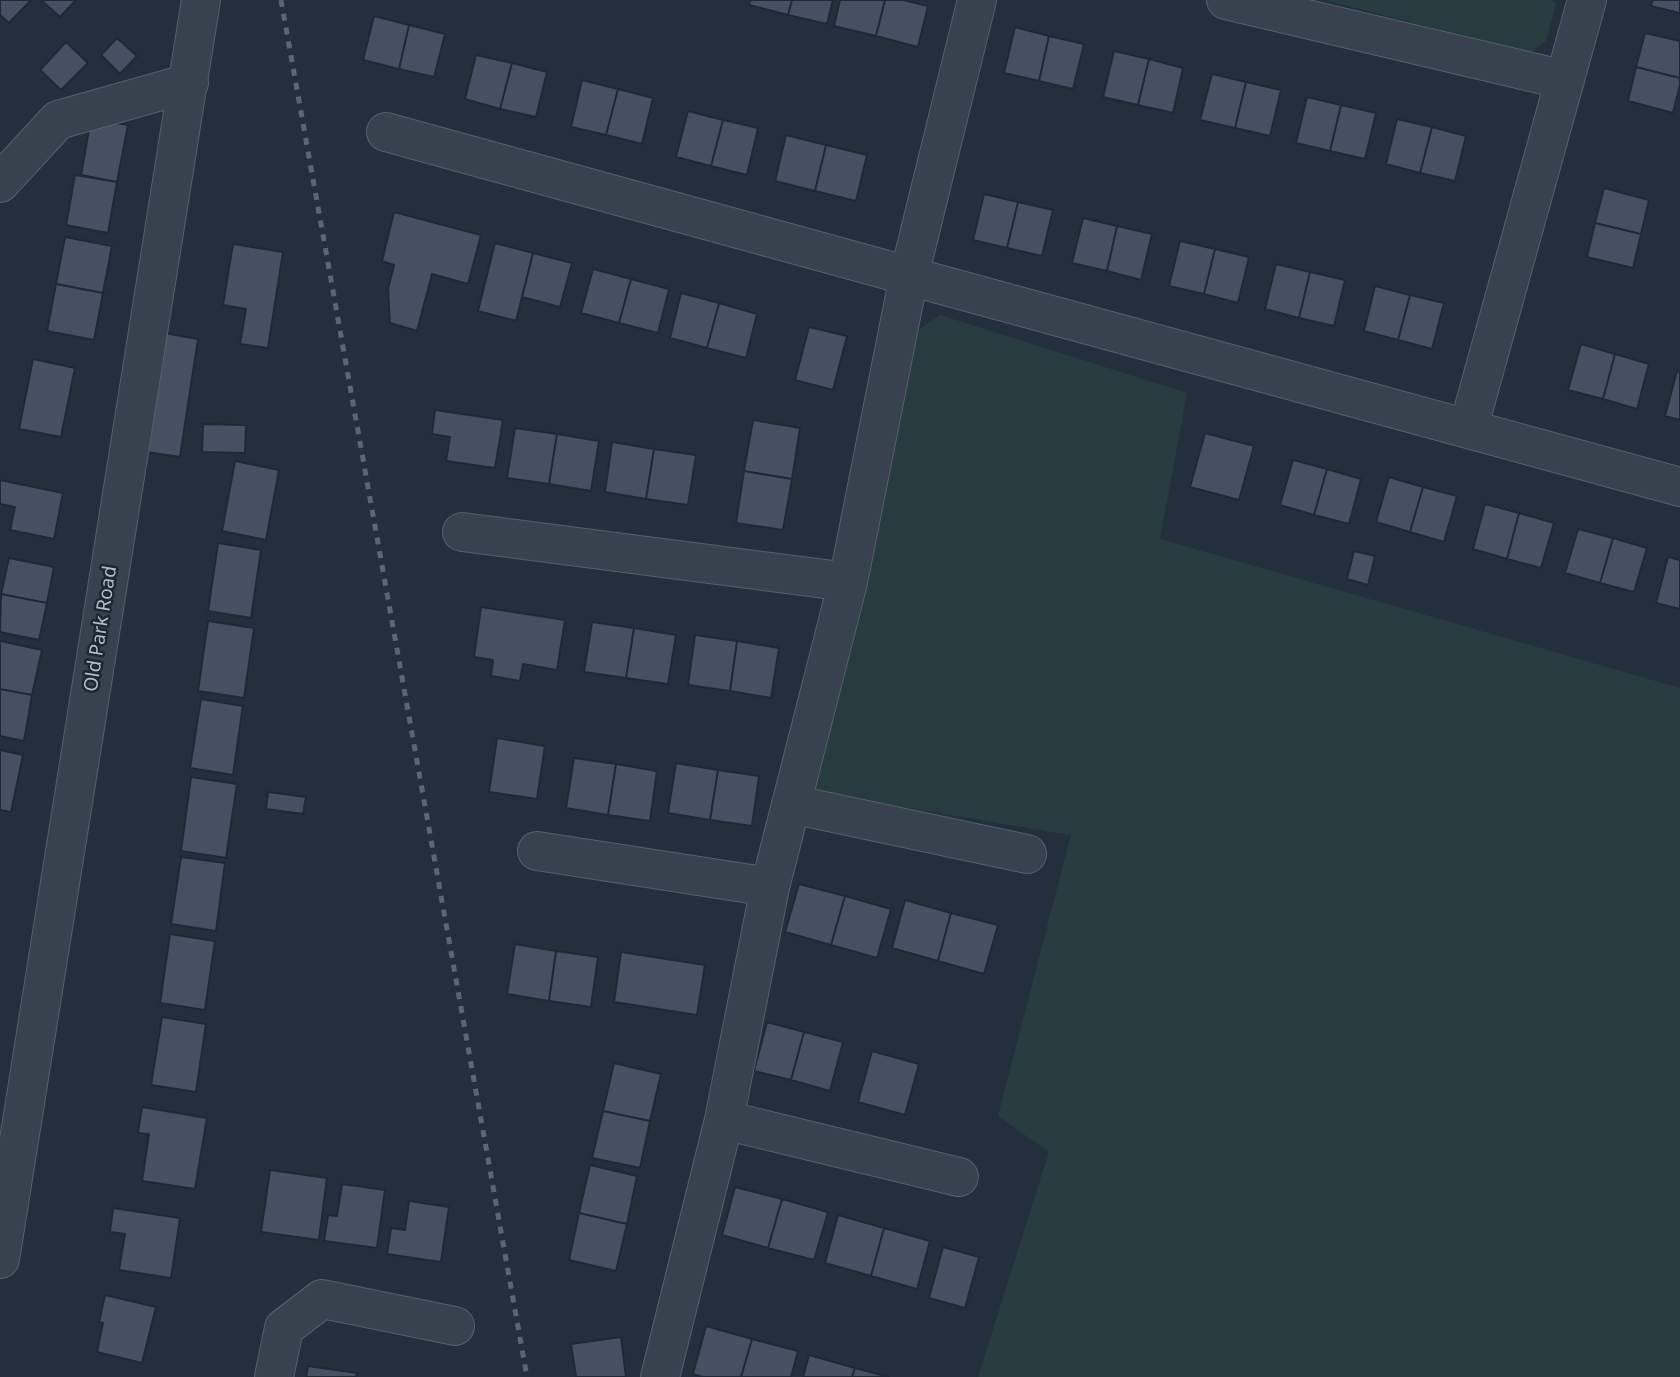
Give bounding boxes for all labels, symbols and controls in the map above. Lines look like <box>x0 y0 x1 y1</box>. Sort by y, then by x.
street label: Old Park Road <box>80 564 122 694</box>

